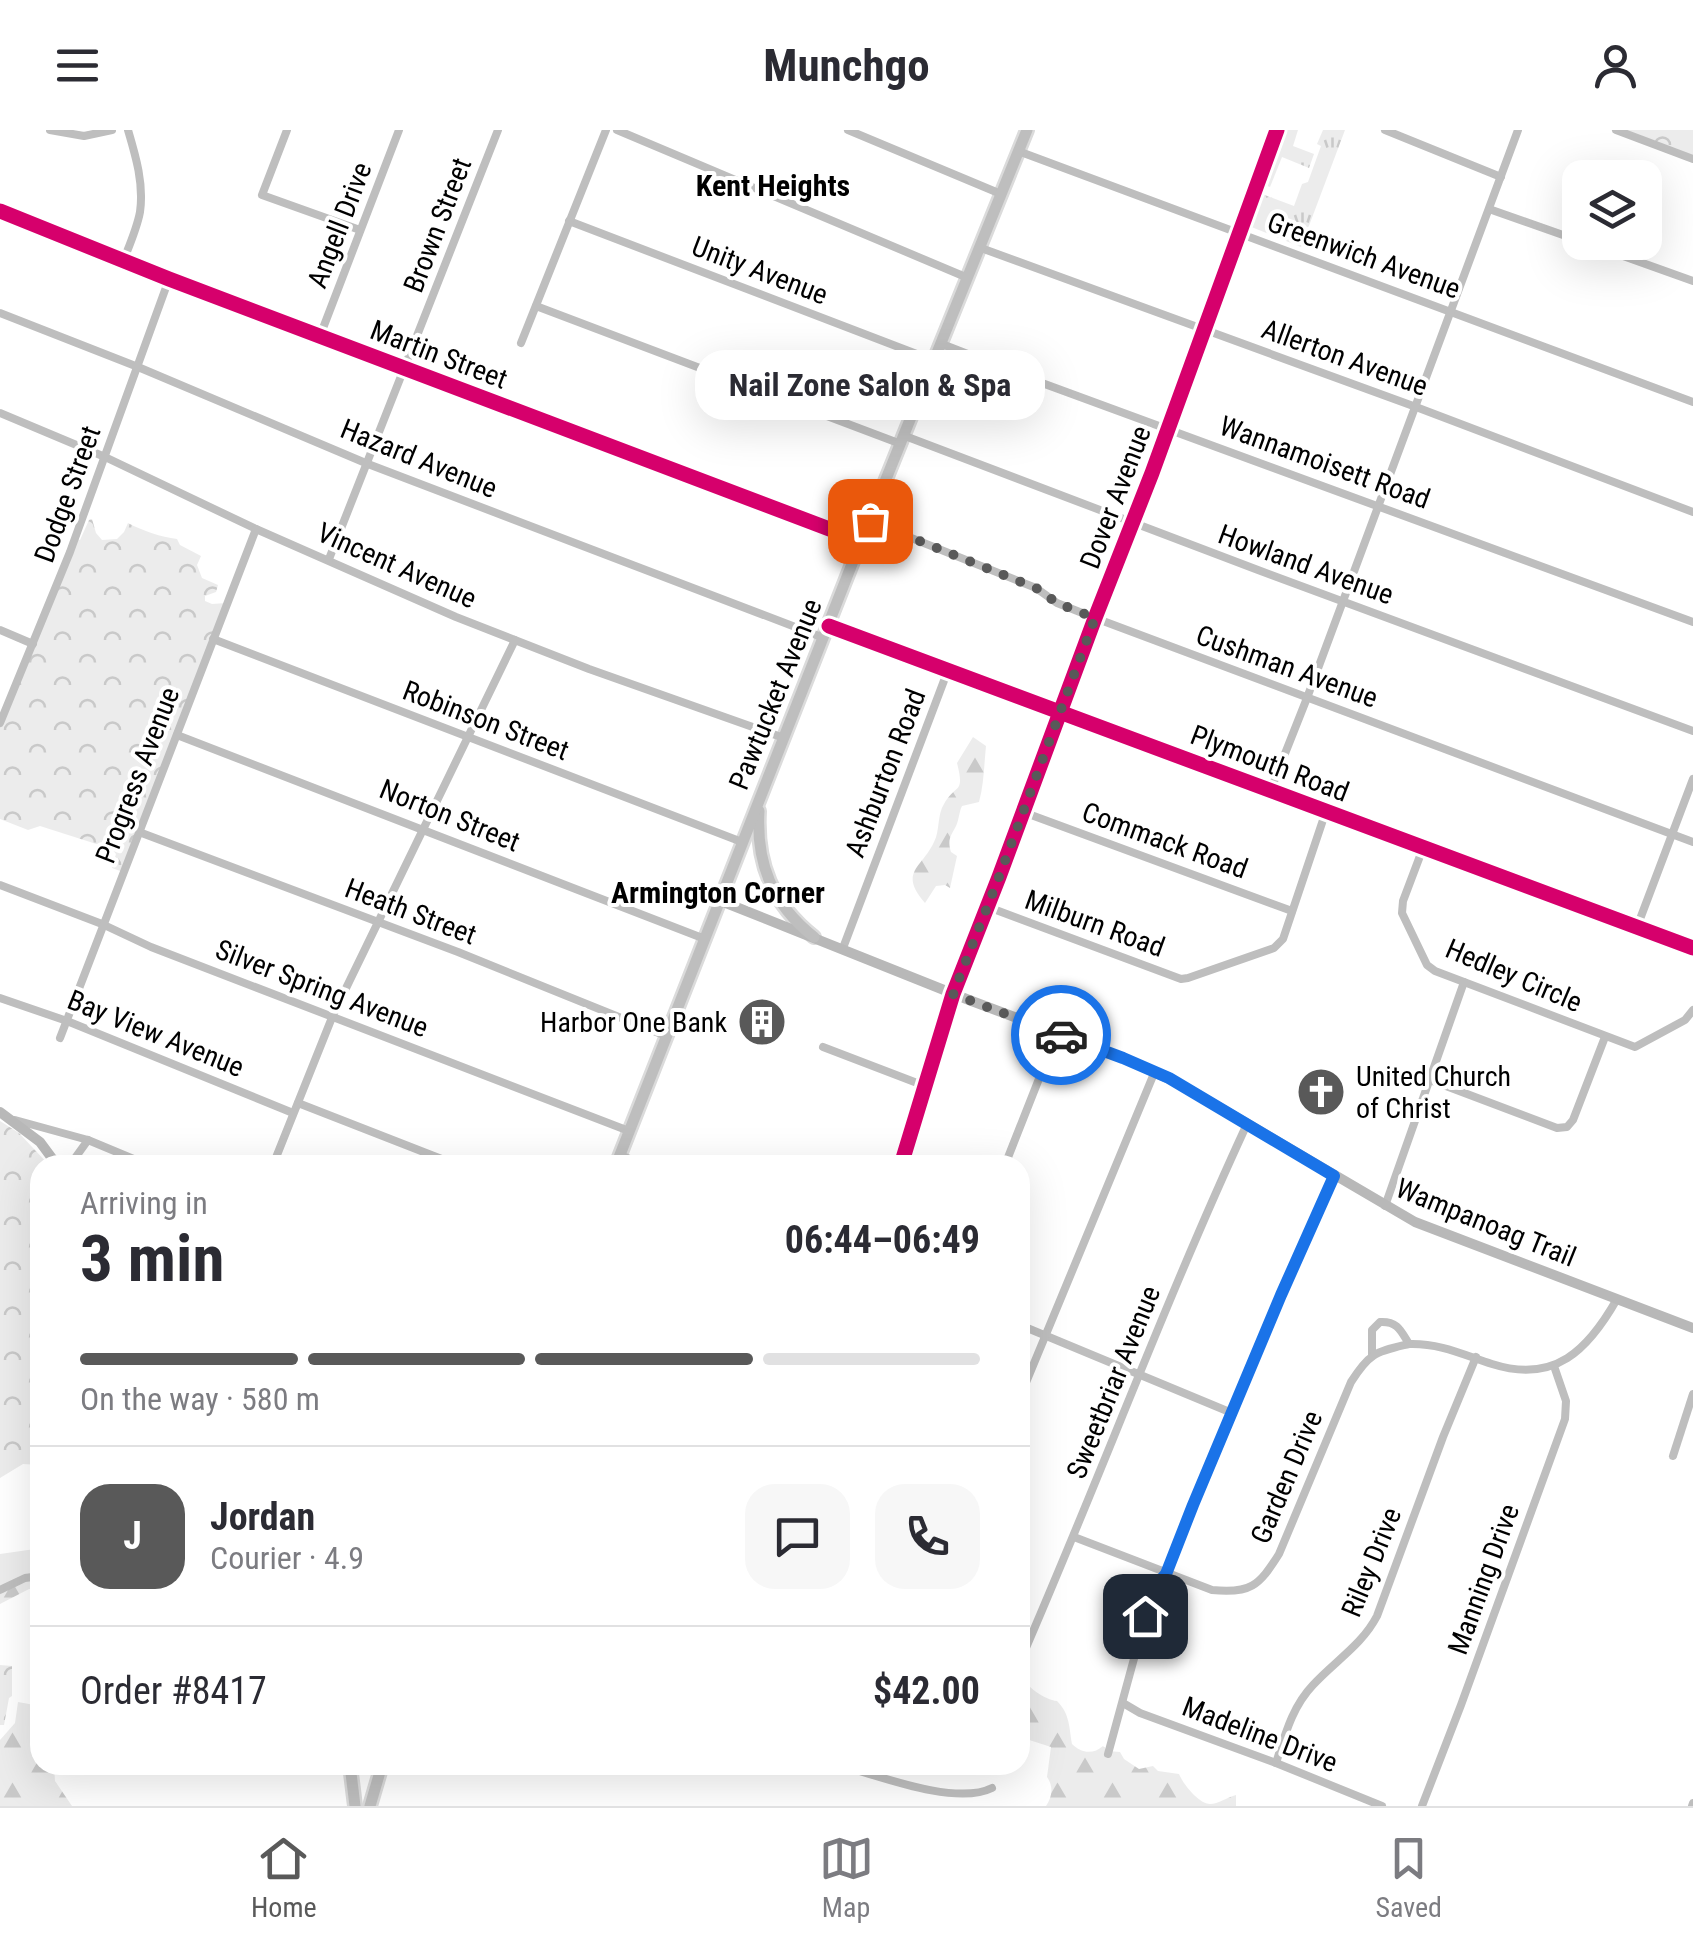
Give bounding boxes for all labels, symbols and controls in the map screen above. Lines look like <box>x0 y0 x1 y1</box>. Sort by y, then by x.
icon: menu <box>50 38 105 93</box>
icon: person <box>1588 38 1643 93</box>
text: Munchgo <box>763 39 930 92</box>
street label: Brown Street <box>397 153 478 297</box>
street label: Angell Drive <box>300 158 378 293</box>
map controls <box>1562 160 1662 260</box>
button: layers <box>1562 160 1662 260</box>
district label: Kent Heights <box>696 168 850 203</box>
street label: Greenwich Avenue <box>1263 205 1465 306</box>
street label: Unity Avenue <box>687 229 832 311</box>
street label: Allerton Avenue <box>1257 312 1432 403</box>
street label: Martin Street <box>366 313 512 396</box>
callout: Nail Zone Salon & Spa <box>695 351 1045 421</box>
text: Nail Zone Salon & Spa <box>729 366 1011 404</box>
street label: Wannamoisett Road <box>1215 409 1435 516</box>
street label: Hazard Avenue <box>336 412 502 505</box>
street label: Dodge Street <box>28 421 107 567</box>
street label: Dover Avenue <box>1073 421 1158 573</box>
pin <box>828 479 913 564</box>
icon: bag <box>843 494 898 549</box>
street label: Vincent Avenue <box>312 516 481 615</box>
street label: Howland Avenue <box>1214 518 1398 611</box>
street label: Pawtucket Avenue <box>722 594 829 794</box>
street label: Cushman Avenue <box>1192 618 1382 715</box>
street label: Robinson Street <box>398 674 573 767</box>
street label: Progress Avenue <box>89 683 186 868</box>
street label: Ashburton Road <box>838 685 933 862</box>
street label: Plymouth Road <box>1186 718 1354 809</box>
street label: Norton Street <box>375 772 525 859</box>
street label: Commack Road <box>1078 795 1252 886</box>
street label: Heath Street <box>341 871 481 952</box>
district label: Armington Corner <box>611 875 825 910</box>
street label: Milburn Road <box>1021 883 1169 964</box>
street label: Hedley Circle <box>1441 932 1587 1019</box>
street label: Silver Spring Avenue <box>211 933 433 1044</box>
street label: Bay View Avenue <box>63 983 249 1084</box>
courier <box>1011 985 1111 1085</box>
building icon: Harbor One Bank <box>736 996 788 1048</box>
place label: Harbor One Bank <box>540 1006 727 1039</box>
icon: car <box>1034 1008 1089 1063</box>
place label: United Church of Christ <box>1356 1060 1511 1125</box>
church icon: United Church of Christ <box>1295 1066 1347 1118</box>
street label: Wampanoag Trail <box>1391 1171 1581 1274</box>
text: Arriving in <box>80 1184 208 1222</box>
text: 06:44–06:49 <box>785 1218 980 1262</box>
text: 3 min <box>80 1221 224 1297</box>
street label: Sweetbriar Avenue <box>1060 1281 1167 1483</box>
text: On the way · 580 m <box>80 1380 320 1418</box>
street label: Garden Drive <box>1244 1406 1329 1549</box>
button: chat <box>745 1484 850 1589</box>
button: phone <box>875 1484 980 1589</box>
text: Jordan <box>210 1495 315 1539</box>
street label: Manning Drive <box>1441 1499 1526 1659</box>
street label: Riley Drive <box>1335 1503 1408 1622</box>
text: J <box>123 1514 142 1558</box>
text: Courier · 4.9 <box>210 1539 364 1577</box>
pin <box>1103 1574 1188 1659</box>
icon: home <box>1118 1589 1173 1644</box>
text: Order #8417 <box>80 1669 267 1713</box>
text: $42.00 <box>873 1669 980 1713</box>
street label: Madeline Drive <box>1178 1690 1342 1779</box>
tab: Home <box>251 1831 317 1924</box>
tab: Map <box>819 1831 874 1924</box>
tab: Saved <box>1375 1831 1442 1924</box>

